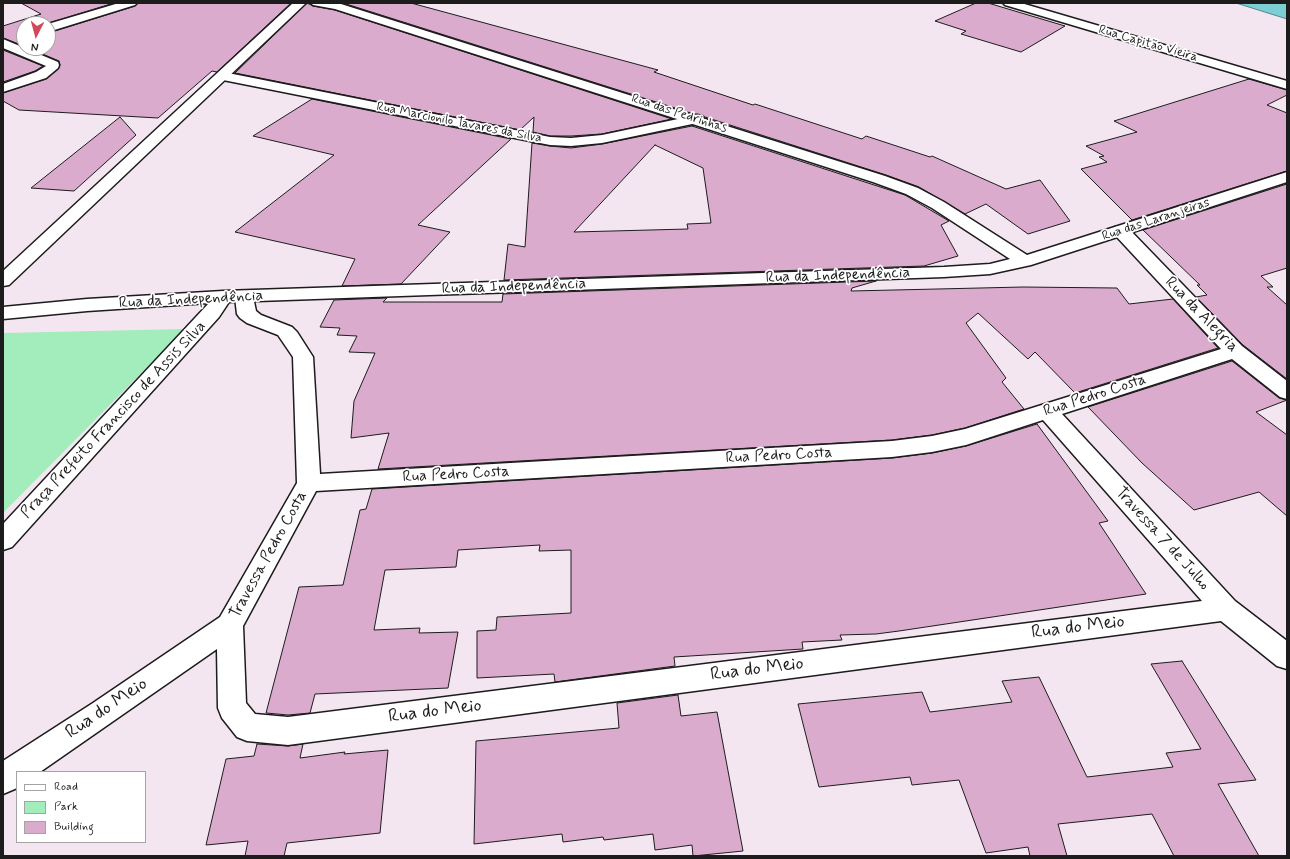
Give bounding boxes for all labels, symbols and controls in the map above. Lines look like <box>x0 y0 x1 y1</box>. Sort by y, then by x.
north arrow <box>16 16 56 56</box>
street label: Rua Capitão Vieira <box>1097 22 1199 66</box>
text: N <box>30 40 39 54</box>
street label: Rua das Pedrinhas <box>629 91 729 137</box>
street label: Rua Marcionilo Tavares da Silva <box>375 99 543 147</box>
street label: Rua das Laranjeiras <box>1100 195 1212 245</box>
street label: Rua da Independência <box>765 264 911 288</box>
street label: Rua da Alegria <box>1160 273 1242 357</box>
street label: Rua da Independência <box>441 275 587 299</box>
street label: Rua da Independência <box>118 287 264 313</box>
street label: Praça Prefeito Francisco de Assis Silva <box>17 317 211 523</box>
street label: Rua Pedro Costa <box>1041 370 1149 422</box>
street label: Rua Pedro Costa <box>725 444 833 468</box>
street label: Rua Pedro Costa <box>402 463 510 487</box>
street label: Travessa 7 de Julho <box>1111 484 1213 594</box>
street label: Travessa Pedro Costa <box>226 488 312 622</box>
street label: Rua do Meio <box>1030 611 1126 645</box>
street label: Rua do Meio <box>709 653 805 687</box>
street label: Rua do Meio <box>62 673 152 745</box>
street label: Rua do Meio <box>387 695 483 729</box>
legend <box>16 771 146 843</box>
text: Road <box>54 779 78 795</box>
text: Park <box>54 799 78 815</box>
text: Building <box>54 819 94 835</box>

